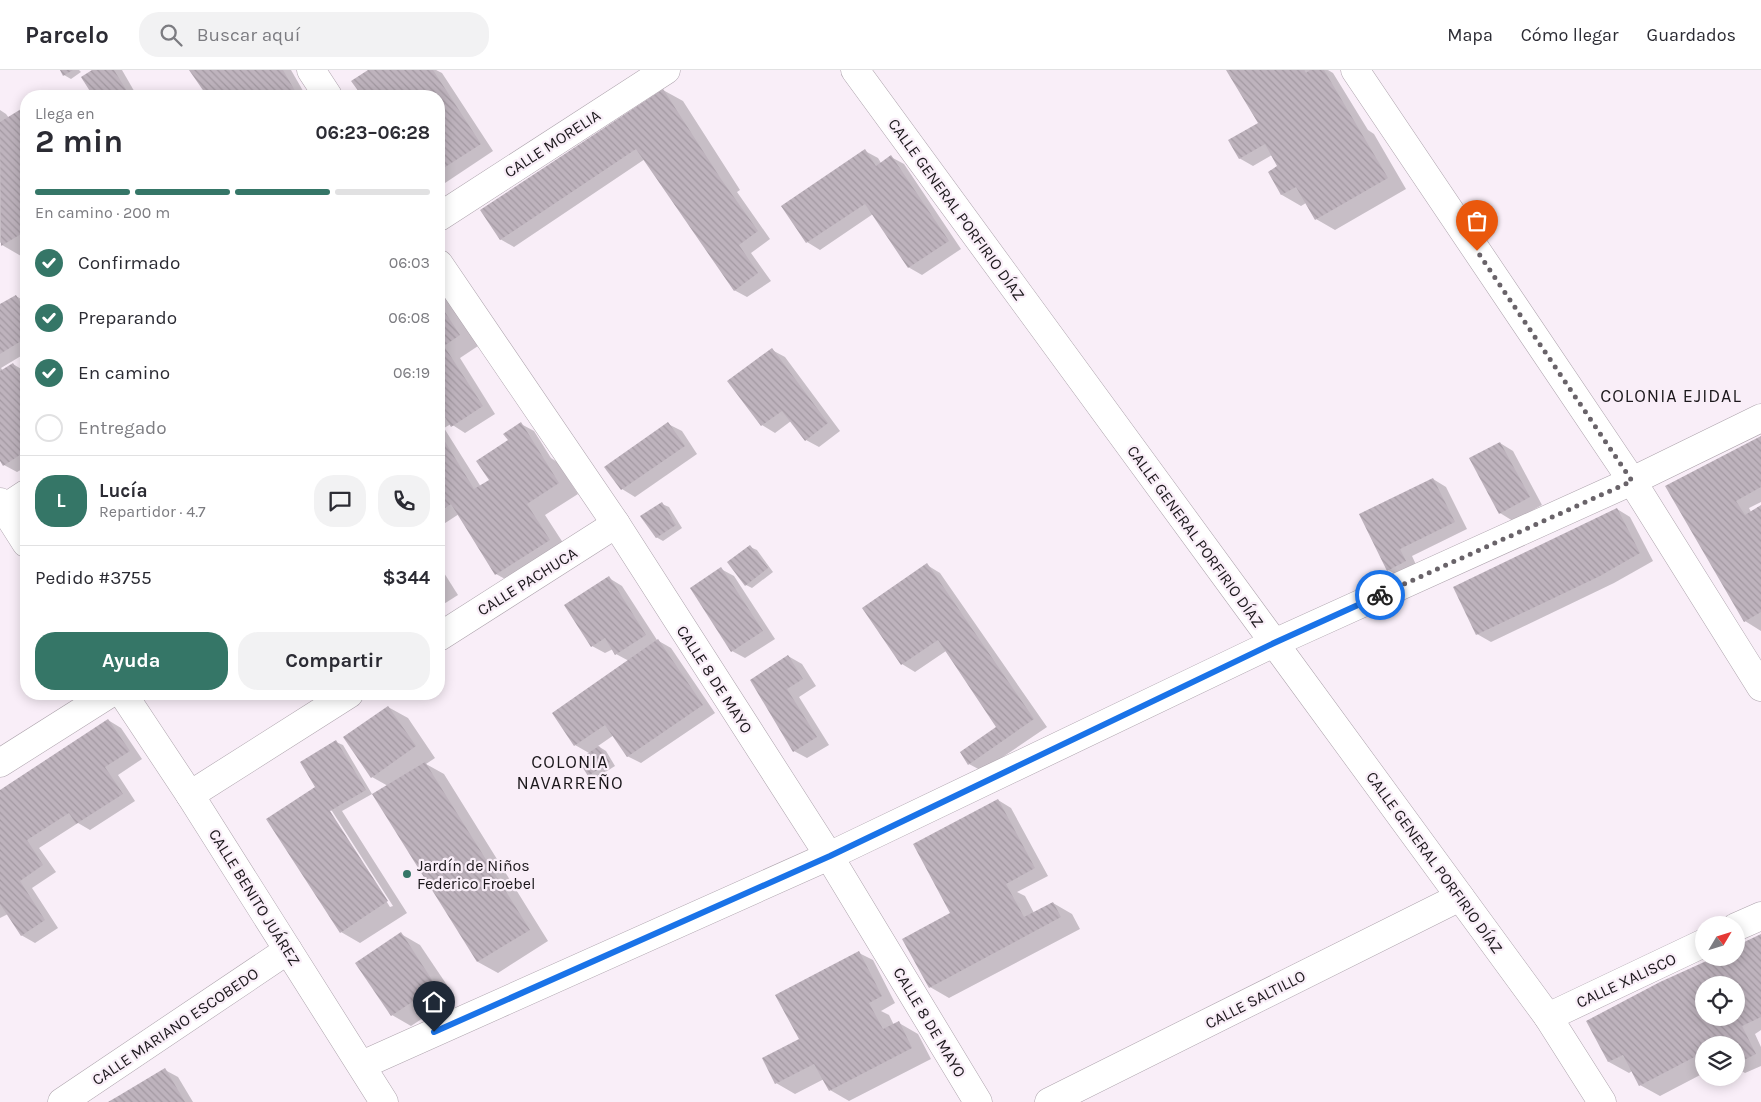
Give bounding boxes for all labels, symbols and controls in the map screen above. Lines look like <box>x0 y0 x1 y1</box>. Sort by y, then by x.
search box <box>139 12 489 57</box>
text: Parcelo <box>25 21 109 49</box>
icon: search <box>157 21 185 49</box>
text: Buscar aquí <box>197 24 300 46</box>
text: Mapa <box>1447 24 1493 46</box>
text: Cómo llegar <box>1521 24 1619 46</box>
text: Guardados <box>1647 24 1736 46</box>
text: Llega en <box>35 104 95 123</box>
street label: CALLE MORELIA <box>501 105 604 181</box>
street label: CALLE GENERAL PORFIRIO DÍAZ <box>884 115 1029 304</box>
text: 06:23–06:28 <box>316 122 430 144</box>
text: 2 min <box>35 123 123 160</box>
pin <box>1456 200 1498 251</box>
text: En camino · 200 m <box>35 203 170 222</box>
icon: bag <box>1463 207 1491 235</box>
icon: check <box>35 249 63 277</box>
text: Confirmado <box>78 252 180 274</box>
text: 06:03 <box>389 253 430 272</box>
icon: check <box>35 304 63 332</box>
text: Preparando <box>78 307 177 329</box>
text: 06:08 <box>388 308 430 327</box>
icon: check <box>35 359 63 387</box>
text: En camino <box>78 362 170 384</box>
text: 06:19 <box>393 363 430 382</box>
district label: COLONIA EJIDAL <box>1600 385 1742 407</box>
text: Entregado <box>78 417 167 439</box>
street label: CALLE GENERAL PORFIRIO DÍAZ <box>1123 442 1268 631</box>
button: chat <box>314 475 366 527</box>
button: phone <box>378 475 430 527</box>
text: Lucía <box>99 480 148 502</box>
text: L <box>56 490 66 512</box>
text: Repartidor · 4.7 <box>99 502 206 521</box>
street label: CALLE PACHUCA <box>474 543 581 620</box>
text: Pedido #3755 <box>35 567 152 589</box>
text: $344 <box>382 567 430 589</box>
courier <box>1355 570 1405 620</box>
icon: bike <box>1366 581 1394 609</box>
street label: CALLE 8 DE MAYO <box>673 622 757 737</box>
button: Ayuda <box>35 632 228 690</box>
button: Compartir <box>238 632 430 690</box>
district label: COLONIA NAVARREÑO <box>516 751 624 794</box>
street label: CALLE GENERAL PORFIRIO DÍAZ <box>1362 768 1507 957</box>
street label: CALLE BENITO JUÁREZ <box>205 825 304 969</box>
place label: Jardín de Niños Federico Froebel <box>417 856 536 893</box>
marker: Jardín de Niños Federico Froebel <box>401 868 413 880</box>
north arrow <box>1695 916 1745 966</box>
map controls <box>1695 916 1745 1086</box>
street label: CALLE XALISCO <box>1573 949 1679 1012</box>
street label: CALLE MARIANO ESCOBEDO <box>88 964 262 1089</box>
street label: CALLE 8 DE MAYO <box>889 964 970 1081</box>
street label: CALLE SALTILLO <box>1202 966 1309 1033</box>
button: locate <box>1695 976 1745 1026</box>
pin <box>413 981 455 1032</box>
icon: home <box>420 988 448 1016</box>
button: layers <box>1695 1036 1745 1086</box>

